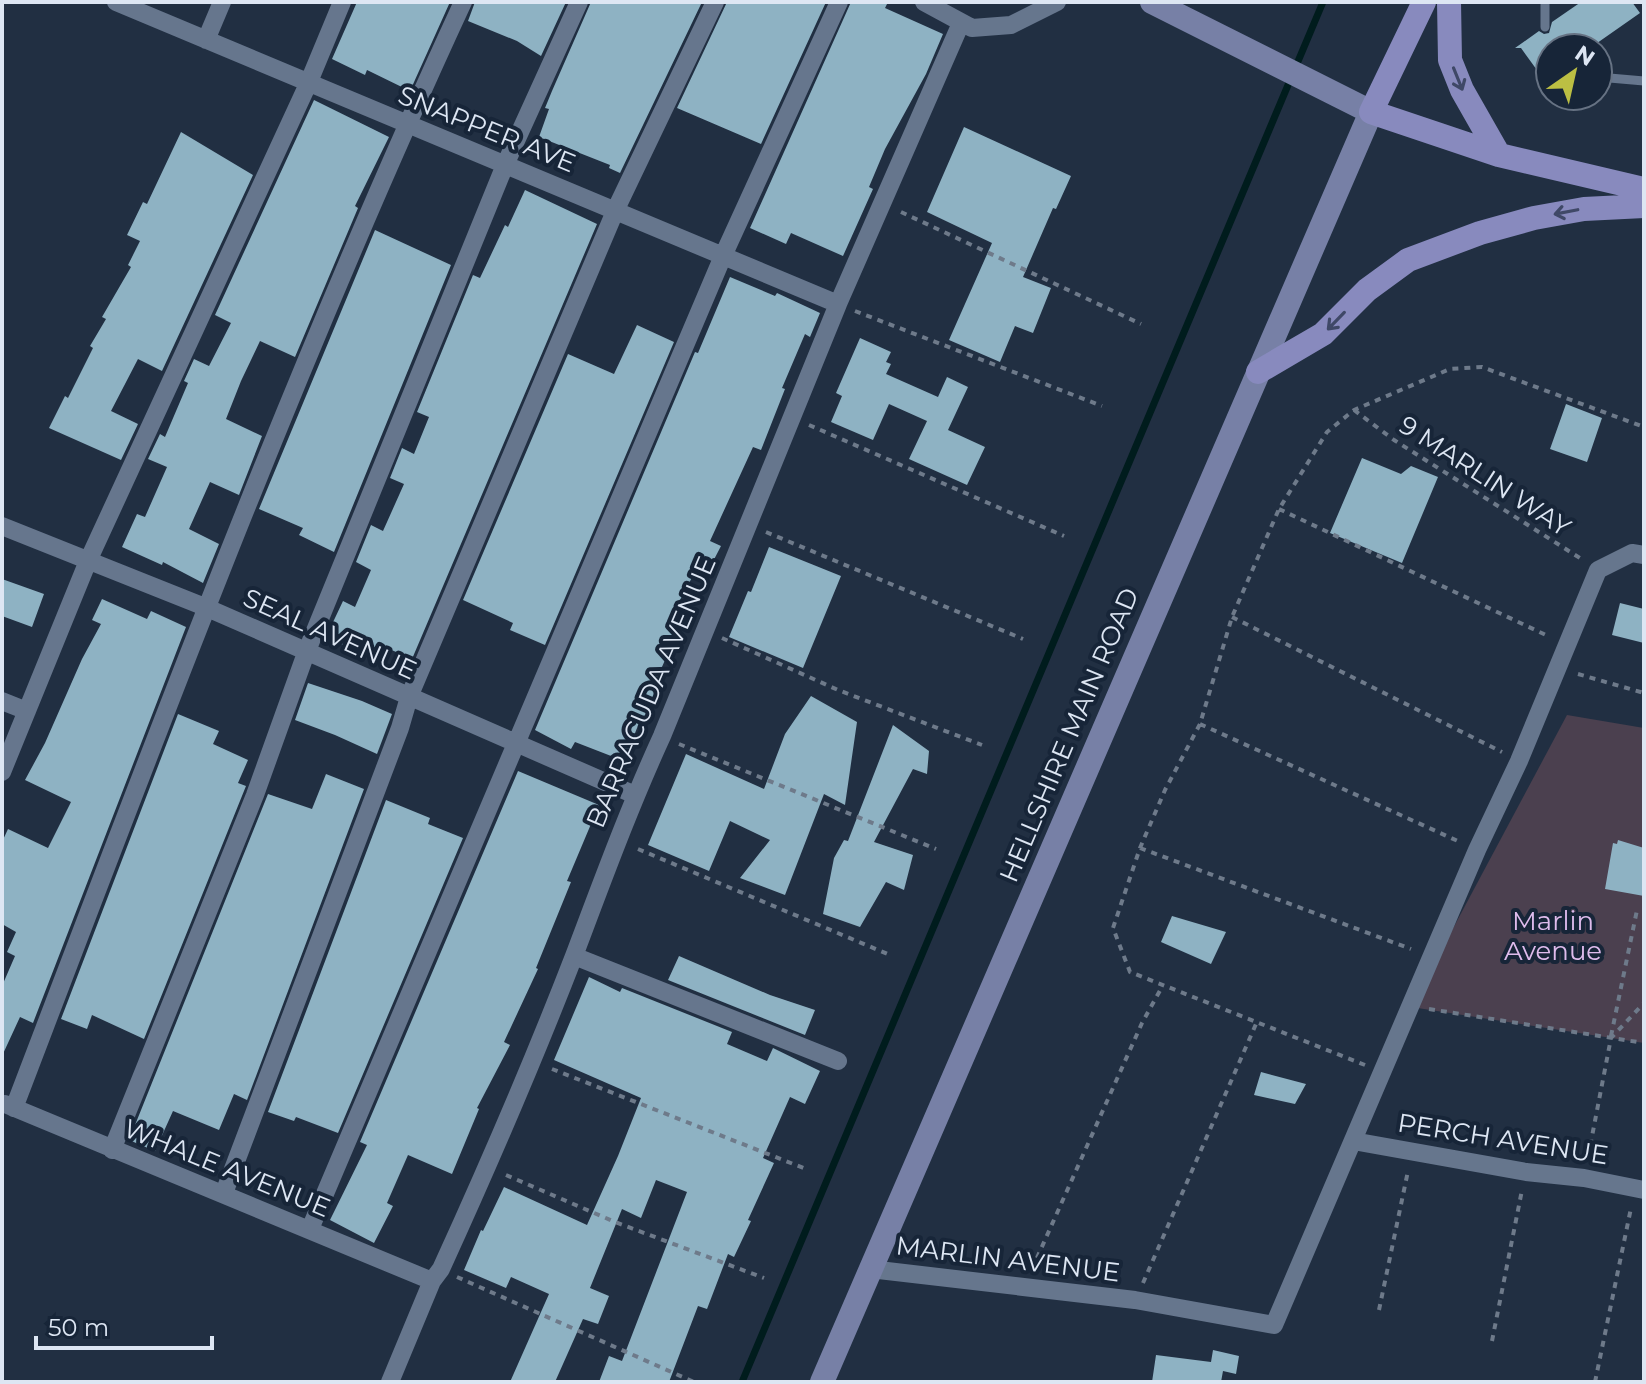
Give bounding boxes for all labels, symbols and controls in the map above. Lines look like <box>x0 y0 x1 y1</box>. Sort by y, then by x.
north arrow <box>1534 32 1614 112</box>
text: N <box>1570 40 1600 72</box>
one-way arrow <box>1451 66 1466 91</box>
street label: SNAPPER AVE <box>394 79 580 179</box>
one-way arrow <box>1554 205 1580 220</box>
one-way arrow <box>1327 311 1346 331</box>
street label: 9 MARLIN WAY <box>1393 409 1577 544</box>
street label: BARRACUDA AVENUE <box>579 551 723 833</box>
street label: SEAL AVENUE <box>238 582 422 686</box>
street label: HELLSHIRE MAIN ROAD <box>992 583 1146 887</box>
park label: Marlin Avenue <box>1504 905 1602 967</box>
street label: PERCH AVENUE <box>1395 1107 1611 1171</box>
street label: WHALE AVENUE <box>119 1112 335 1224</box>
street label: MARLIN AVENUE <box>894 1229 1122 1289</box>
scale bar <box>36 1300 212 1350</box>
text: 50 m <box>48 1313 109 1342</box>

